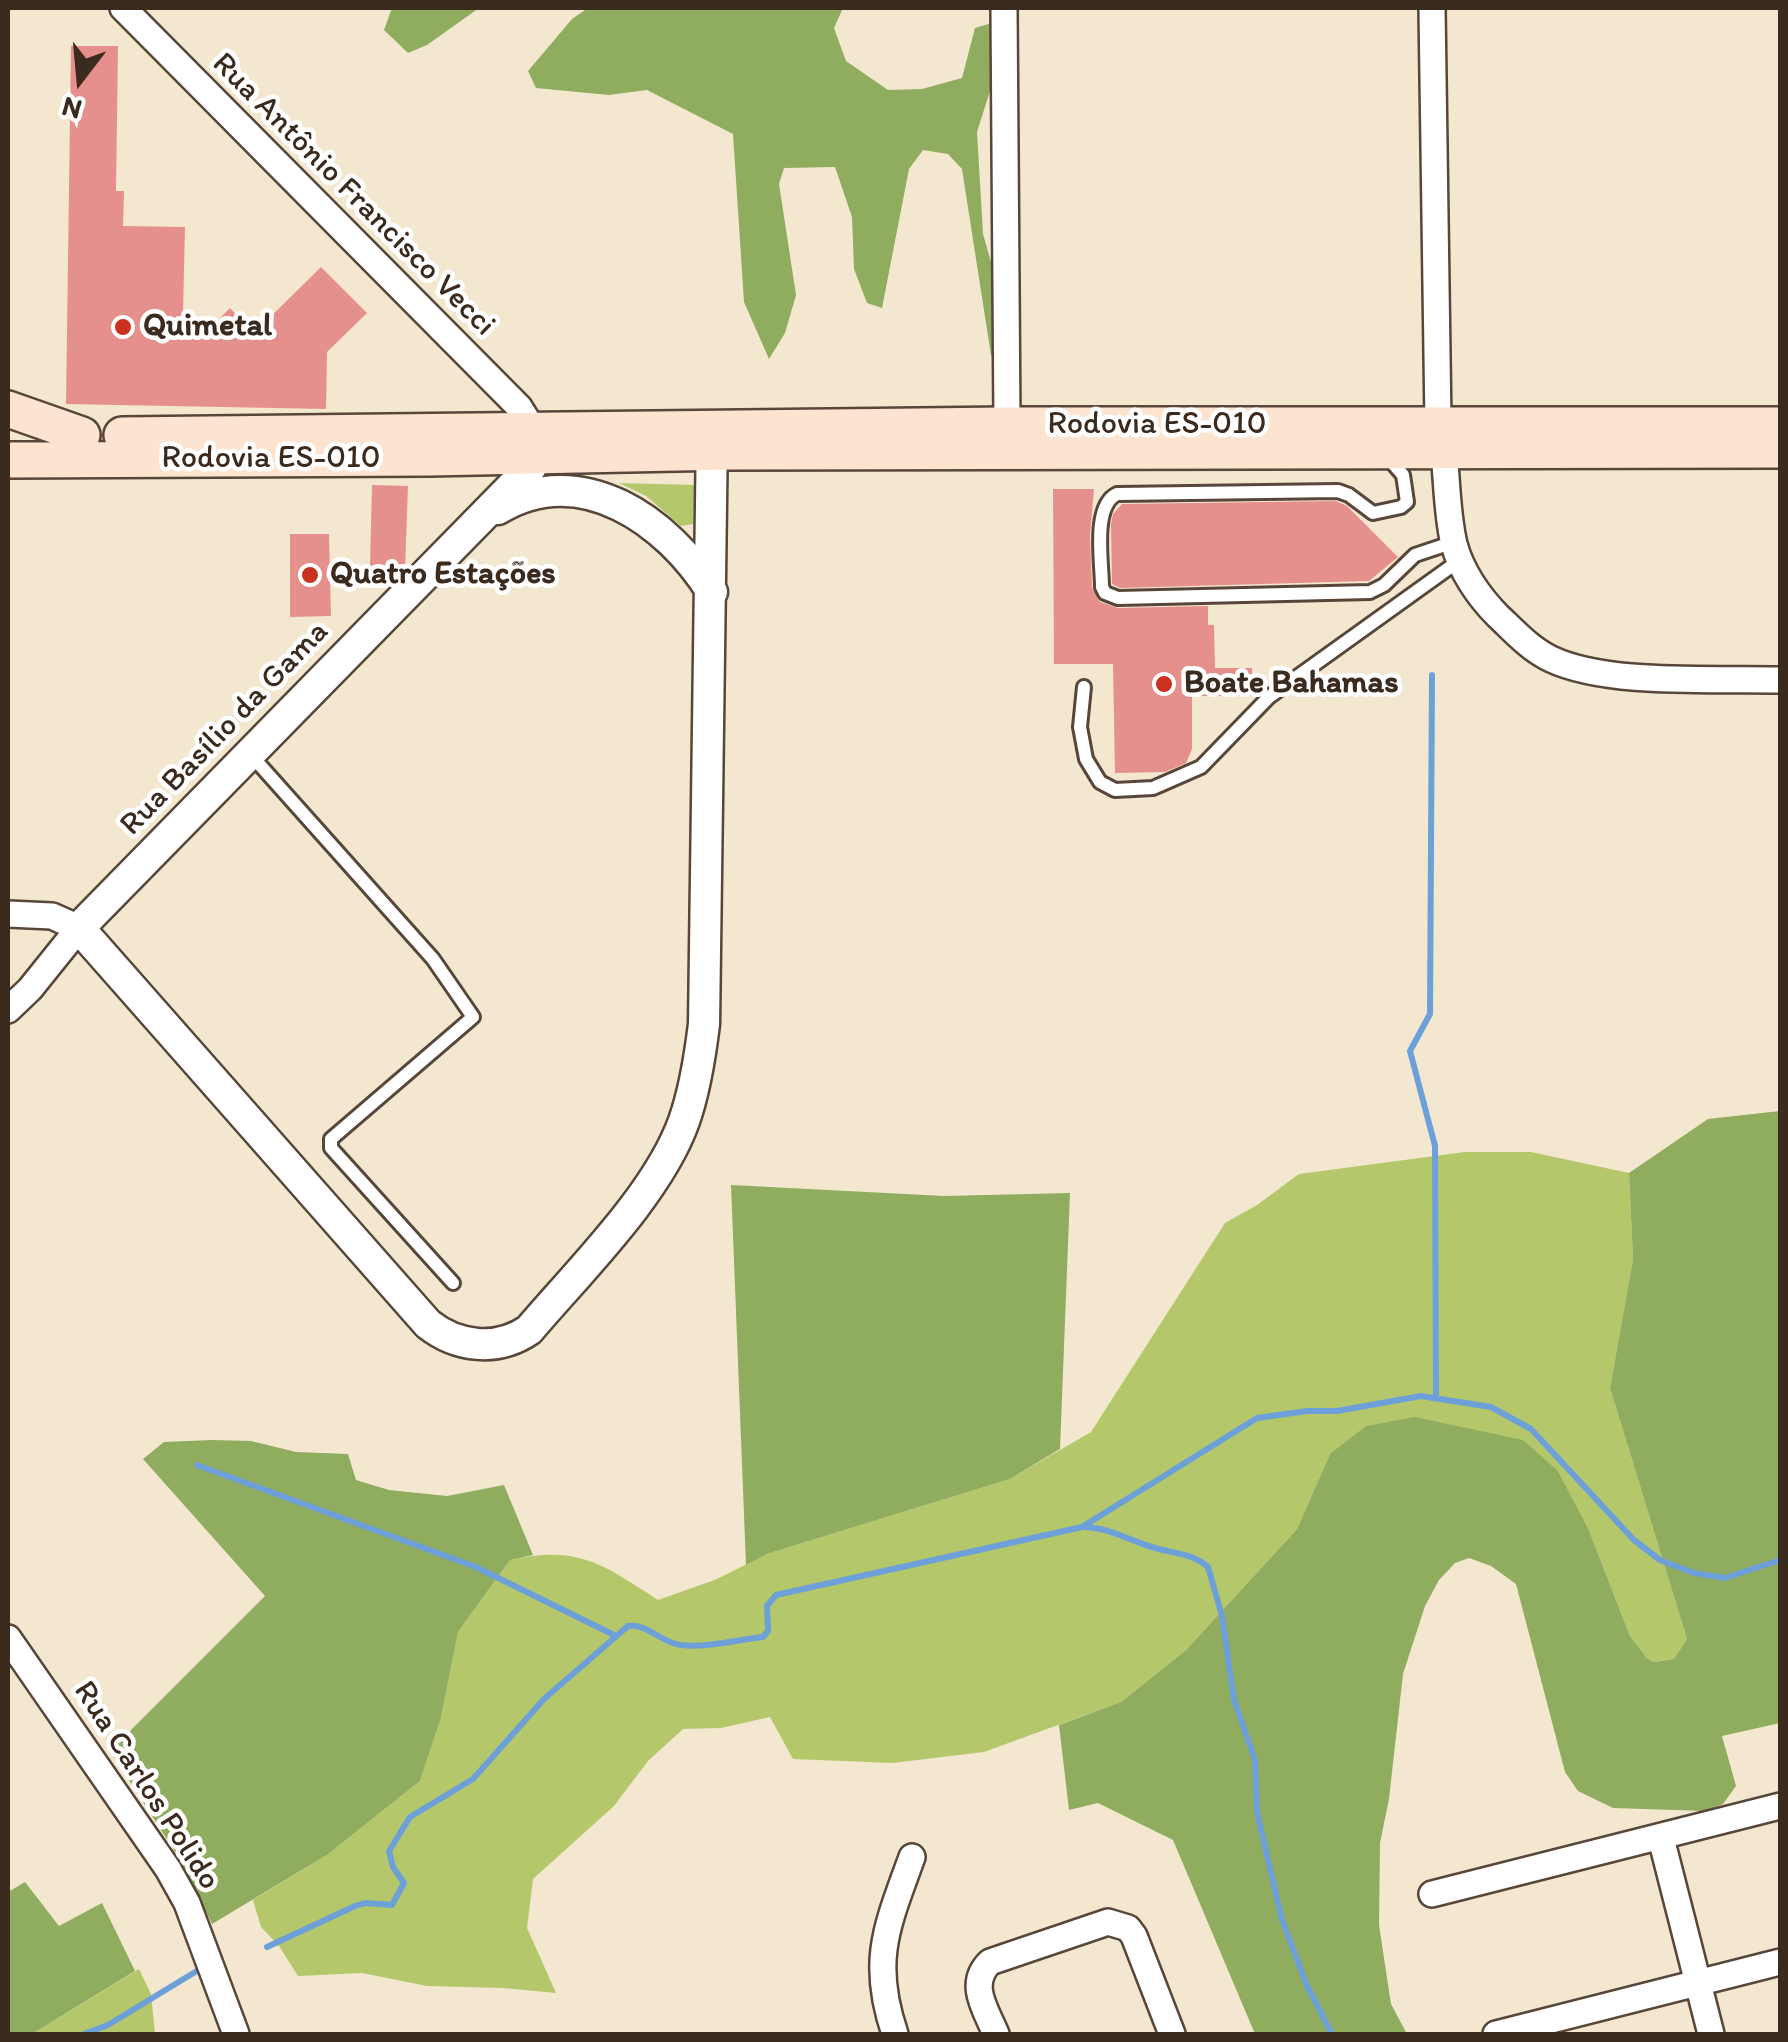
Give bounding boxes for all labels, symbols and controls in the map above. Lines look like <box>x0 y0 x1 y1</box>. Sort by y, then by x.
north arrow <box>30 30 130 130</box>
street label: Rua Antônio Francisco Vecci <box>203 45 503 345</box>
text: N <box>58 90 86 128</box>
place label: Quimetal <box>143 308 272 346</box>
marker: Quimetal <box>112 316 134 338</box>
street label: Rodovia ES-010 <box>1047 406 1267 444</box>
street label: Rodovia ES-010 <box>161 440 381 478</box>
place label: Quatro Estações <box>330 556 556 594</box>
marker: Quatro Estações <box>299 564 321 586</box>
street label: Rua Basílio da Gama <box>113 614 337 844</box>
place label: Boate Bahamas <box>1184 665 1399 703</box>
marker: Boate Bahamas <box>1153 673 1175 695</box>
street label: Rua Carlos Polido <box>64 1674 228 1898</box>

